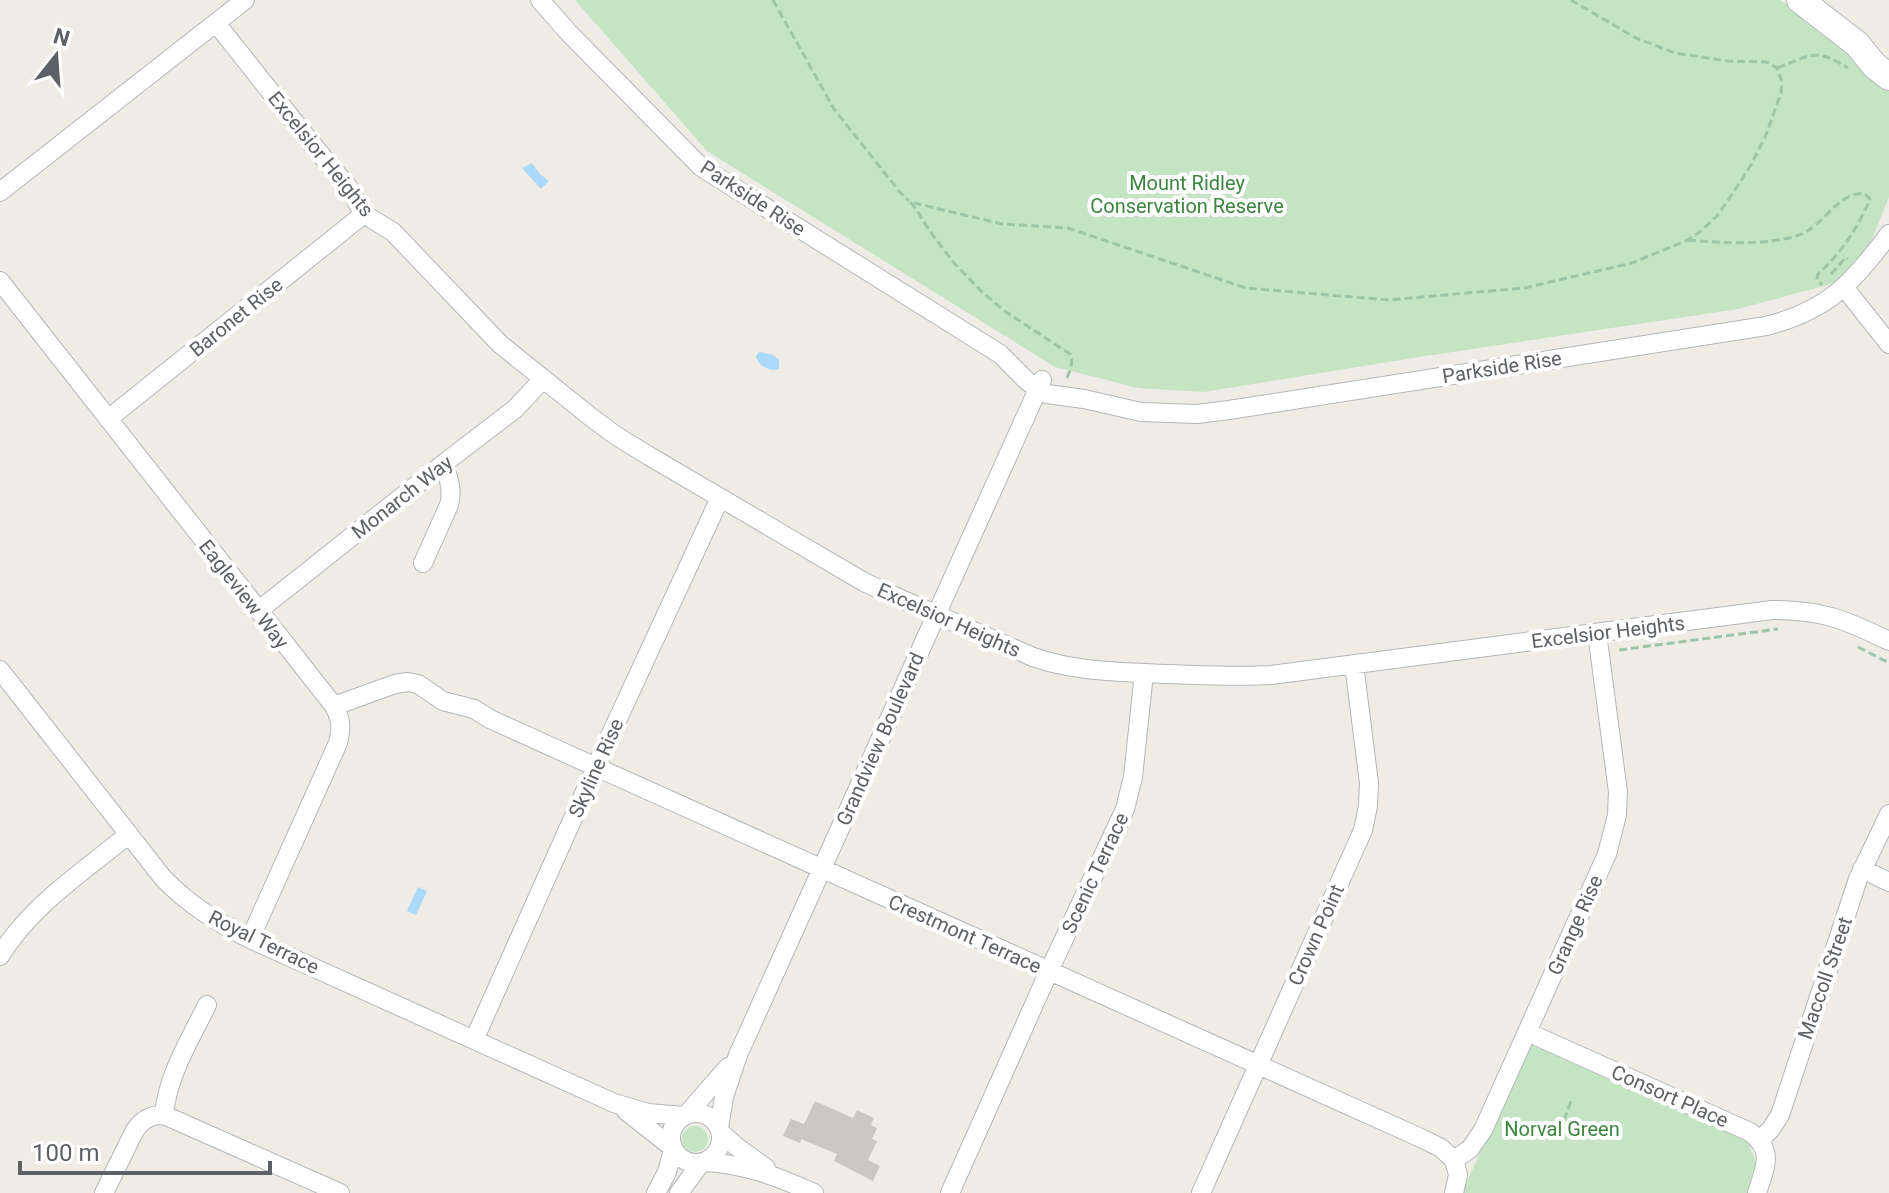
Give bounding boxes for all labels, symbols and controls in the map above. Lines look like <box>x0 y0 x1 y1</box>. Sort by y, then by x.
north arrow <box>16 16 96 96</box>
text: N <box>51 23 73 52</box>
street label: Excelsior Heights <box>263 87 379 221</box>
street label: Parkside Rise <box>696 155 810 241</box>
park label: Mount Ridley Conservation Reserve <box>1090 171 1284 218</box>
street label: Baronet Rise <box>185 272 287 362</box>
street label: Parkside Rise <box>1441 346 1563 388</box>
street label: Monarch Way <box>347 450 458 544</box>
street label: Eagleview Way <box>194 535 294 654</box>
street label: Excelsior Heights <box>874 578 1024 662</box>
street label: Excelsior Heights <box>1530 611 1686 653</box>
street label: Grandview Boulevard <box>831 649 929 829</box>
street label: Skyline Rise <box>563 715 629 821</box>
street label: Scenic Terrace <box>1057 809 1133 937</box>
street label: Grange Rise <box>1542 871 1608 979</box>
street label: Crown Point <box>1283 881 1349 989</box>
street label: Crestmont Terrace <box>885 890 1045 978</box>
street label: Royal Terrace <box>205 905 323 979</box>
street label: Maccoll Street <box>1793 914 1857 1042</box>
street label: Consort Place <box>1608 1060 1732 1132</box>
park label: Norval Green <box>1504 1117 1620 1141</box>
scale bar <box>20 1125 270 1175</box>
text: 100 m <box>32 1139 99 1167</box>

